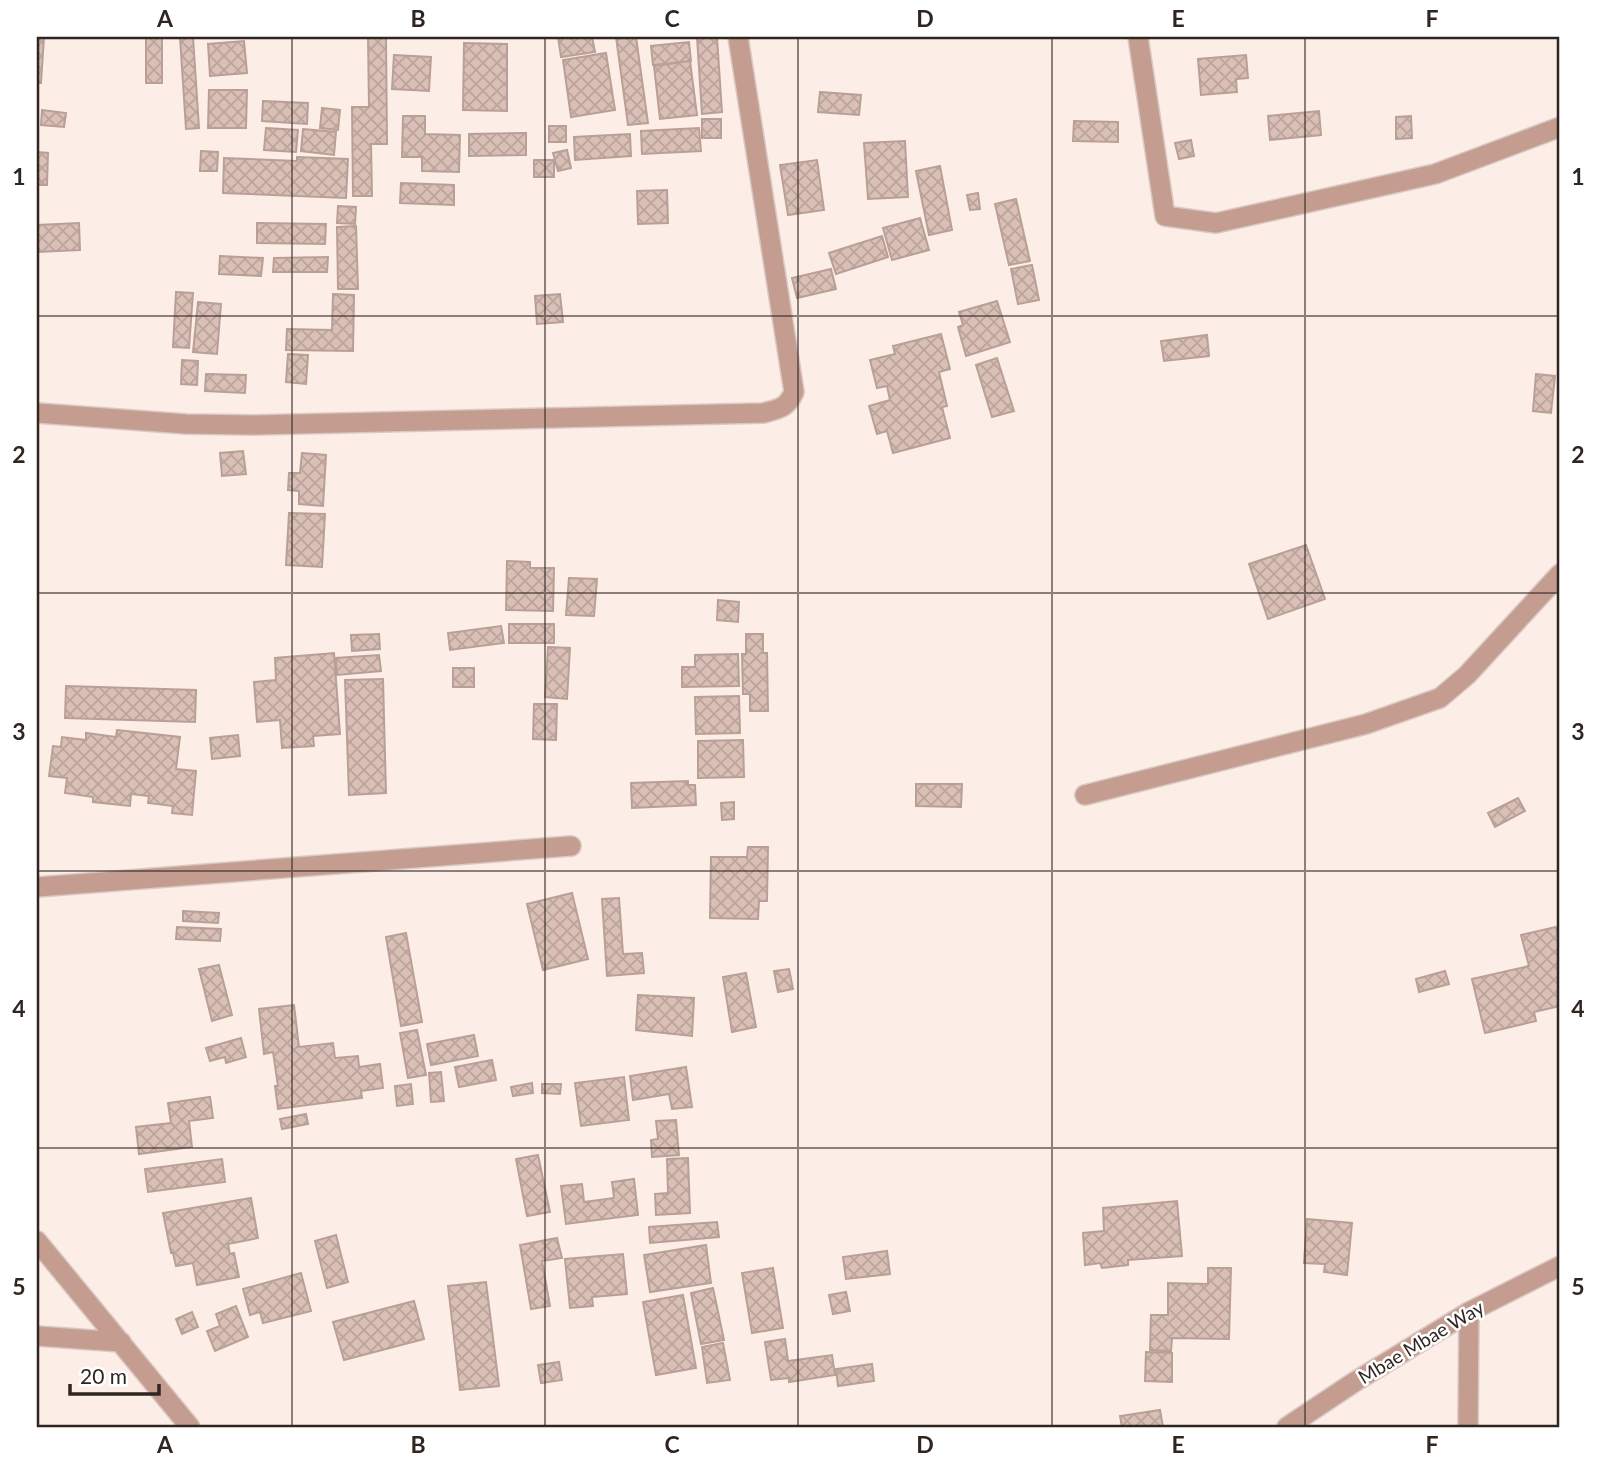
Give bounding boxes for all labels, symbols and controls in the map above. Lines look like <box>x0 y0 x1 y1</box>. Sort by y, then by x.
text: A <box>156 4 174 32</box>
text: B <box>410 4 426 32</box>
text: C <box>664 4 680 32</box>
text: D <box>916 4 934 32</box>
text: E <box>1171 4 1185 32</box>
text: F <box>1425 4 1439 32</box>
text: 1 <box>12 162 26 190</box>
text: 1 <box>1571 162 1585 190</box>
text: 2 <box>12 440 26 468</box>
text: 2 <box>1571 440 1585 468</box>
text: 3 <box>12 717 26 745</box>
text: 3 <box>1571 717 1585 745</box>
text: 4 <box>12 994 26 1022</box>
text: 4 <box>1571 994 1585 1022</box>
text: 5 <box>12 1272 26 1300</box>
text: 5 <box>1571 1272 1585 1300</box>
street label: Mbae Mbae Way <box>1354 1295 1488 1388</box>
scale bar <box>70 1352 159 1396</box>
text: 20 m <box>80 1363 127 1388</box>
text: A <box>156 1430 174 1458</box>
text: B <box>410 1430 426 1458</box>
text: C <box>664 1430 680 1458</box>
text: D <box>916 1430 934 1458</box>
text: E <box>1171 1430 1185 1458</box>
text: F <box>1425 1430 1439 1458</box>

